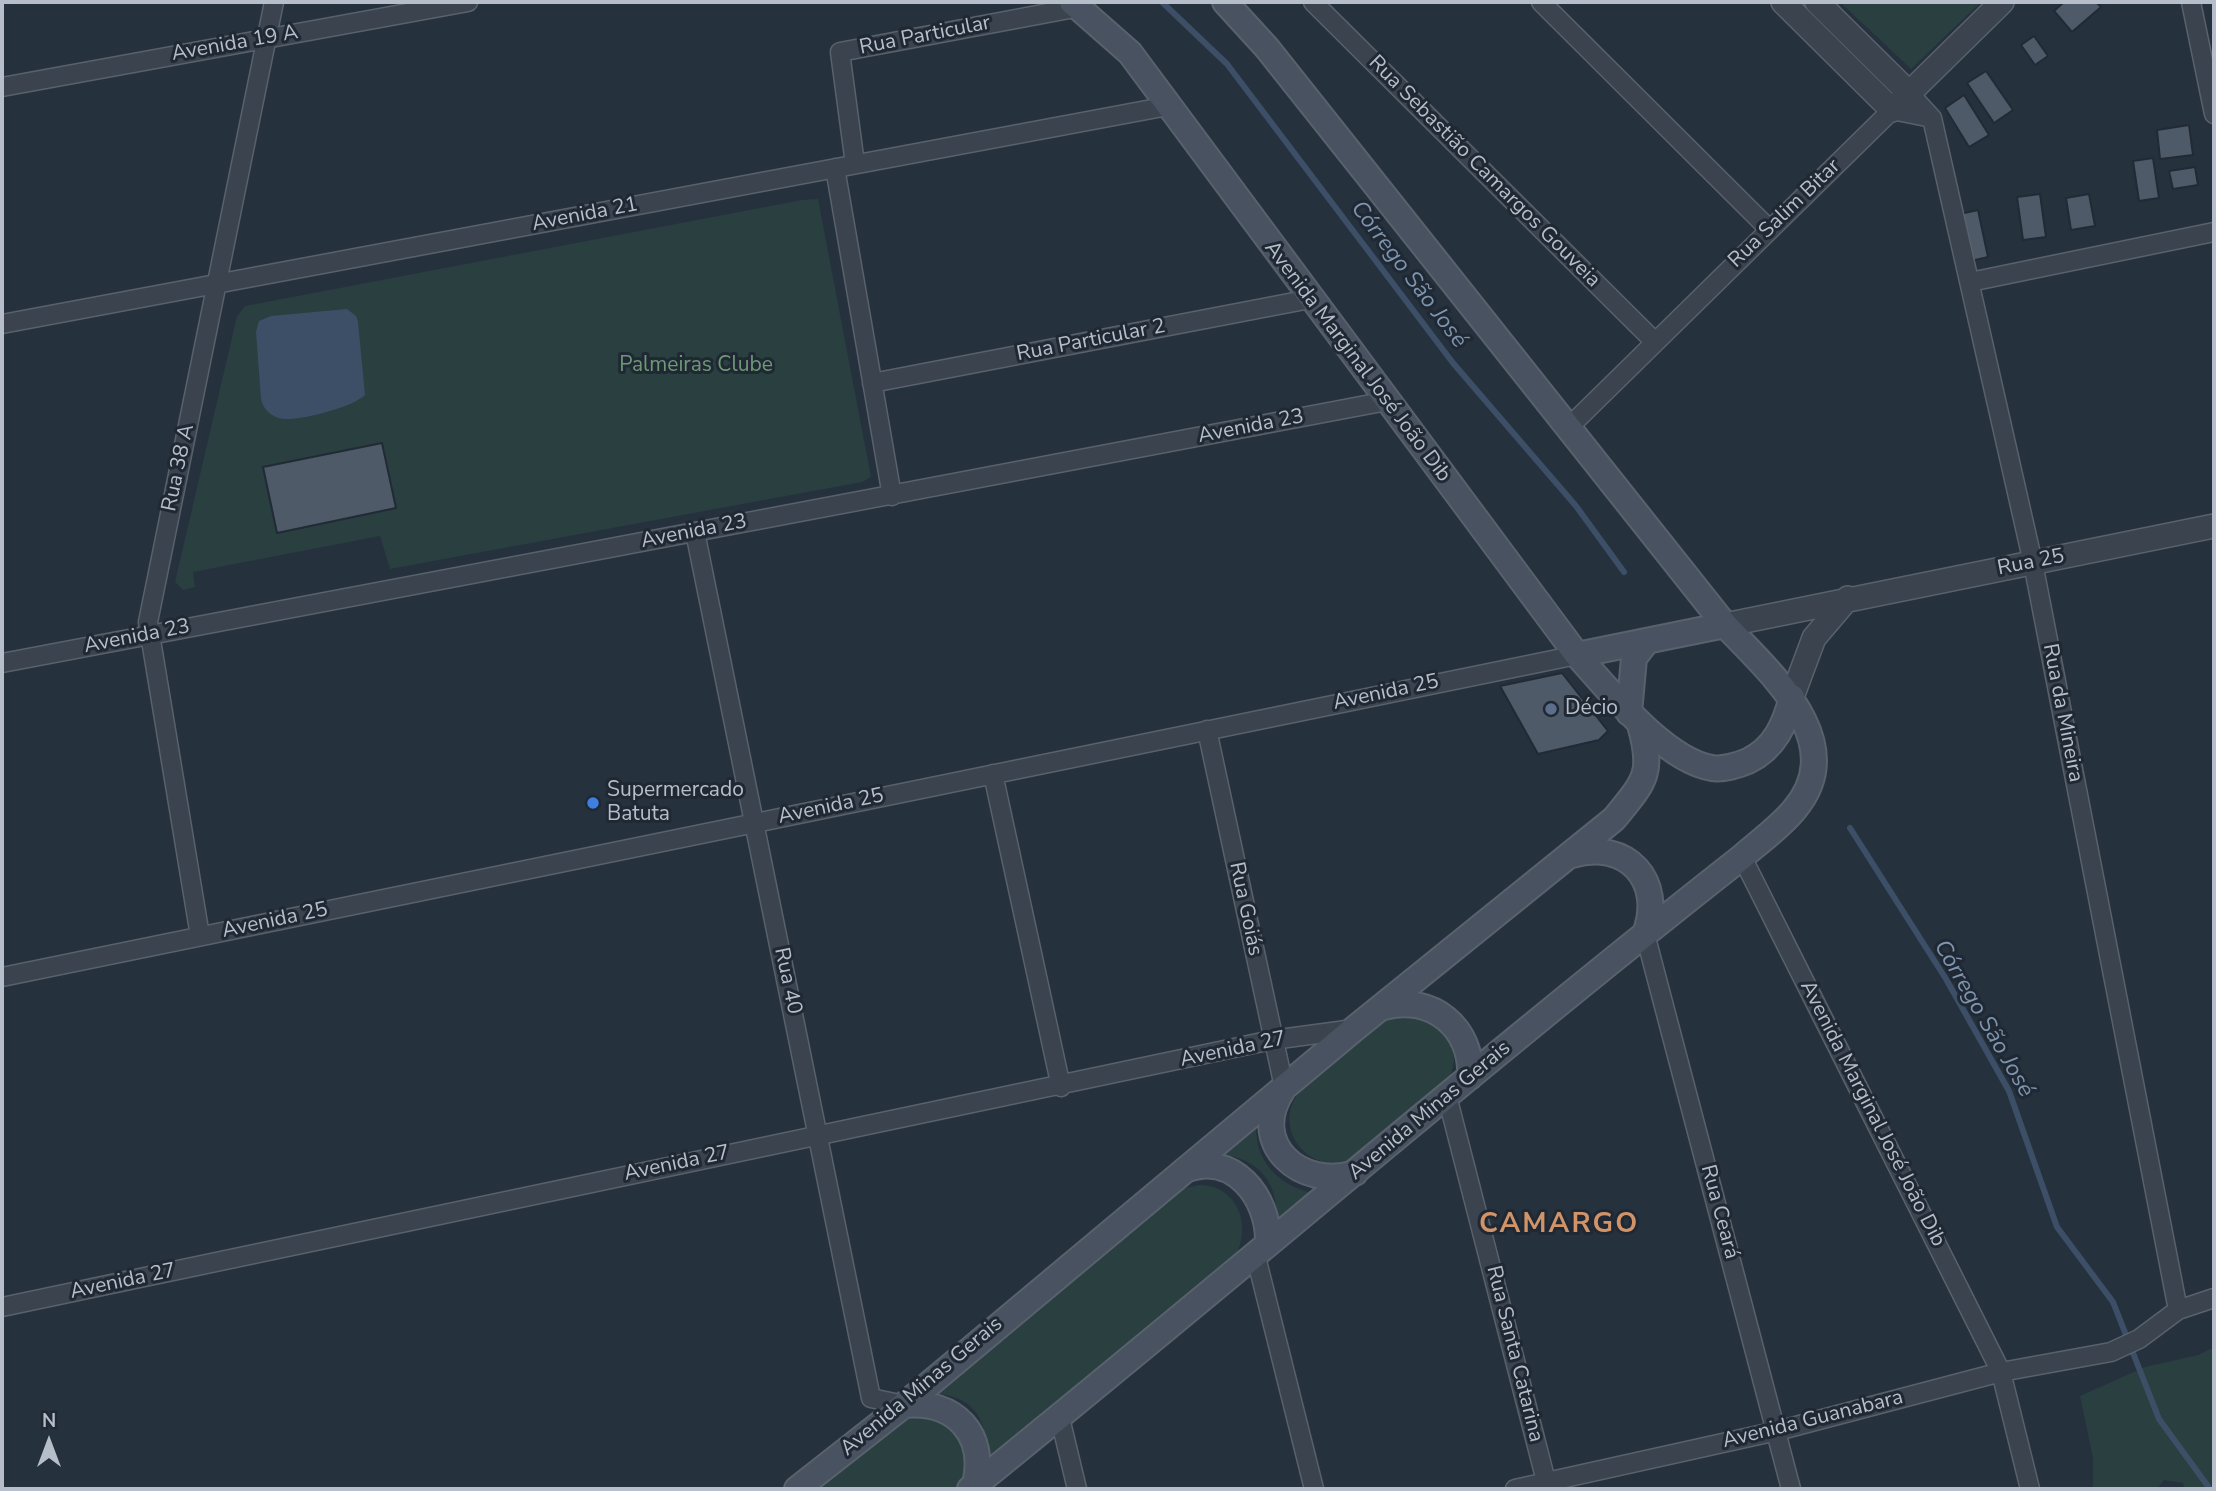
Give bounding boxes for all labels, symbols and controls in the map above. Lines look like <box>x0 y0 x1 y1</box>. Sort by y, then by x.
street label: Rua Particular <box>857 11 993 61</box>
street label: Avenida 19 A <box>170 20 300 68</box>
street label: Rua Sebastião Camargos Gouveia <box>1363 51 1605 293</box>
street label: Rua Salim Bitar <box>1724 154 1846 274</box>
street label: Avenida 21 <box>530 192 640 238</box>
water label: Córrego São José <box>1344 196 1472 354</box>
street label: Avenida Marginal José João Dib <box>1258 237 1456 487</box>
street label: Rua Particular 2 <box>1015 314 1167 368</box>
park label: Palmeiras Clube <box>619 353 773 379</box>
street label: Avenida 23 <box>1196 404 1306 450</box>
street label: Rua 38 A <box>157 422 201 514</box>
street label: Avenida 23 <box>639 509 749 555</box>
street label: Rua 25 <box>1995 544 2067 582</box>
street label: Avenida 23 <box>82 614 192 660</box>
street label: Rua da Mineira <box>2036 642 2088 784</box>
street label: Avenida 25 <box>1331 670 1441 716</box>
place label: Décio <box>1565 696 1618 722</box>
marker: Décio <box>1543 701 1559 717</box>
place label: Supermercado Batuta <box>607 778 744 828</box>
street label: Avenida 25 <box>776 784 886 830</box>
marker: Supermercado Batuta <box>585 795 601 811</box>
street label: Rua Goiás <box>1223 860 1267 958</box>
street label: Avenida 25 <box>220 898 330 944</box>
water label: Córrego São José <box>1927 936 2039 1102</box>
street label: Rua 40 <box>768 945 806 1017</box>
street label: Avenida Marginal José João Dib <box>1794 977 1950 1251</box>
street label: Avenida 27 <box>1178 1027 1288 1073</box>
street label: Avenida Minas Gerais <box>1344 1036 1516 1186</box>
street label: Avenida 27 <box>622 1141 732 1187</box>
street label: Rua Ceará <box>1694 1162 1744 1262</box>
district label: CAMARGO <box>1480 1208 1638 1242</box>
street label: Avenida 27 <box>68 1259 178 1305</box>
street label: Rua Santa Catarina <box>1480 1263 1548 1445</box>
street label: Avenida Minas Gerais <box>836 1312 1008 1462</box>
street label: Avenida Guanabara <box>1720 1385 1906 1455</box>
north arrow <box>14 1407 84 1477</box>
text: N <box>42 1408 56 1434</box>

